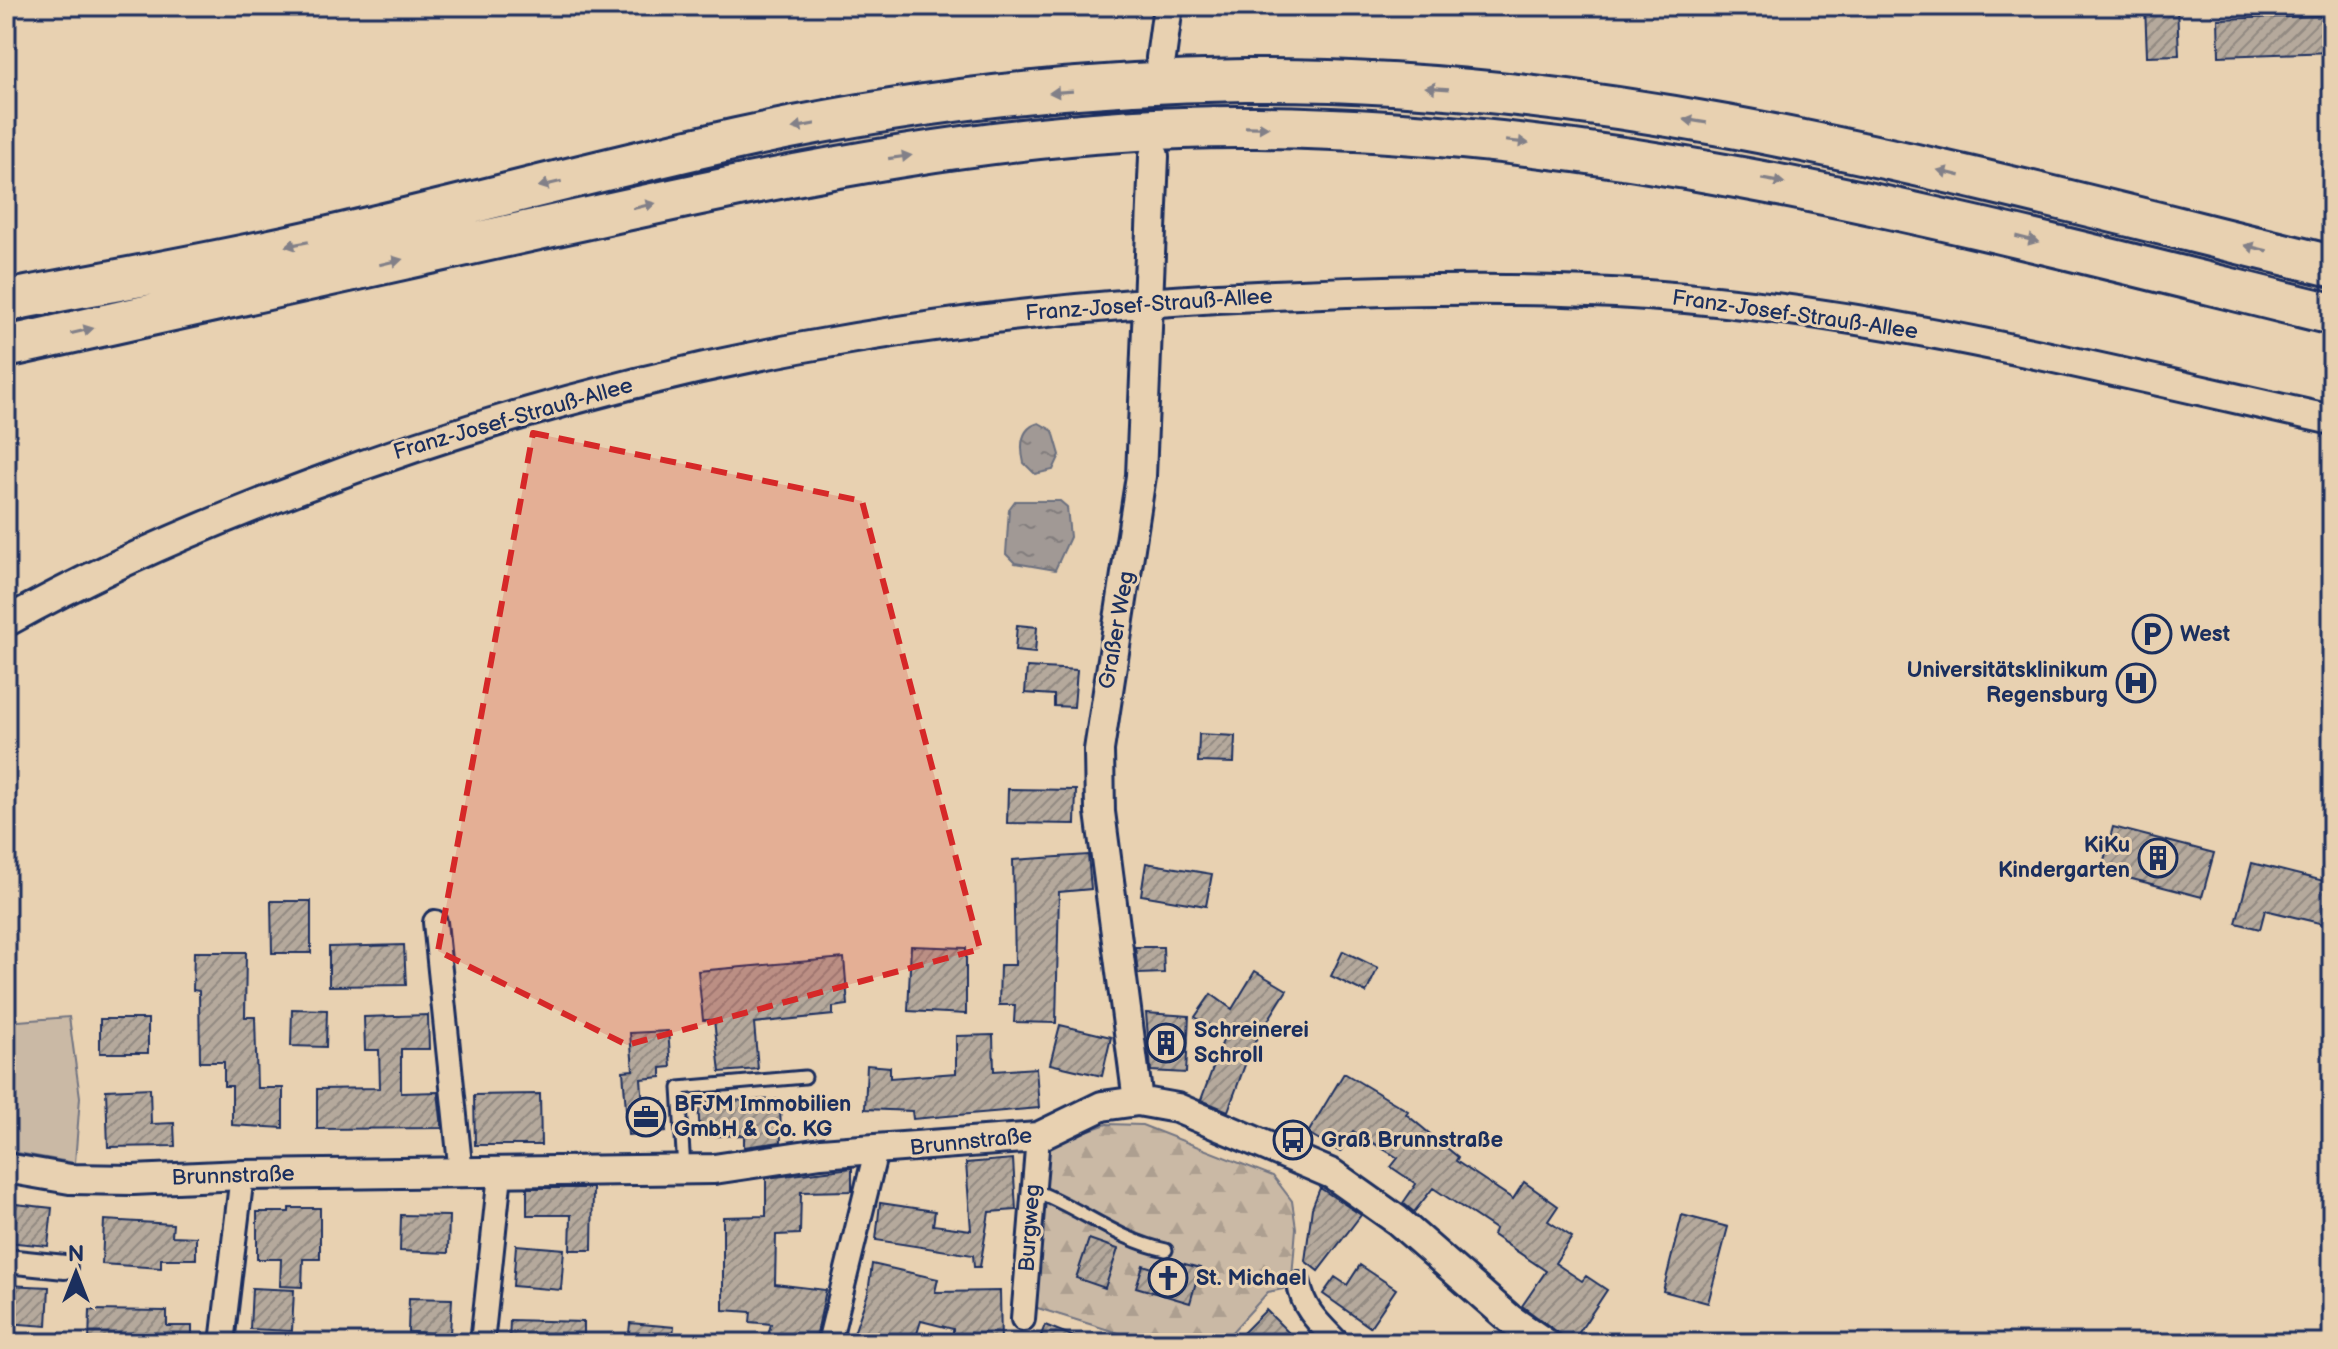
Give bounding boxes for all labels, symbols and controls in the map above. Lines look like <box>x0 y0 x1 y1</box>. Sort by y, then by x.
one-way arrow <box>1424 81 1449 94</box>
one-way arrow <box>1048 86 1073 99</box>
one-way arrow <box>1682 114 1707 126</box>
one-way arrow <box>791 121 816 133</box>
one-way arrow <box>1245 121 1270 133</box>
one-way arrow <box>1504 135 1529 148</box>
one-way arrow <box>888 150 913 163</box>
one-way arrow <box>1937 166 1962 178</box>
one-way arrow <box>1761 176 1786 188</box>
one-way arrow <box>538 178 563 191</box>
one-way arrow <box>632 199 657 212</box>
one-way arrow <box>2015 233 2040 245</box>
one-way arrow <box>284 238 309 250</box>
one-way arrow <box>2244 241 2269 253</box>
one-way arrow <box>378 255 403 268</box>
street label: Franz-Josef-Strauß-Allee <box>1024 283 1274 327</box>
street label: Franz-Josef-Strauß-Allee <box>1670 284 1920 346</box>
one-way arrow <box>70 324 95 336</box>
street label: Franz-Josef-Strauß-Allee <box>390 372 636 466</box>
street label: Graßer Weg <box>1093 569 1141 691</box>
parking icon: West <box>2131 613 2173 655</box>
place label: West <box>2180 621 2231 648</box>
place label: Universitätsklinikum Regensburg <box>1907 657 2108 709</box>
hospital icon: Universitätsklinikum Regensburg <box>2115 662 2157 704</box>
place label: KiKu Kindergarten <box>1998 832 2130 884</box>
building icon: KiKu Kindergarten <box>2137 837 2179 879</box>
place label: Schreinerei Schroll <box>1194 1017 1309 1069</box>
building icon: Schreinerei Schroll <box>1145 1022 1187 1064</box>
place label: BFJM Immobilien GmbH & Co. KG <box>674 1091 851 1143</box>
office icon: BFJM Immobilien GmbH & Co. KG <box>625 1096 667 1138</box>
bus stop icon: Graß Brunnstraße <box>1272 1119 1314 1161</box>
street label: Brunnstraße <box>908 1122 1034 1162</box>
place label: Graß Brunnstraße <box>1321 1127 1503 1154</box>
street label: Brunnstraße <box>171 1160 295 1192</box>
street label: Burgweg <box>1013 1183 1047 1273</box>
north arrow <box>36 1233 116 1313</box>
text: N <box>68 1241 84 1268</box>
church icon: St. Michael <box>1147 1257 1189 1299</box>
place label: St. Michael <box>1196 1265 1307 1292</box>

